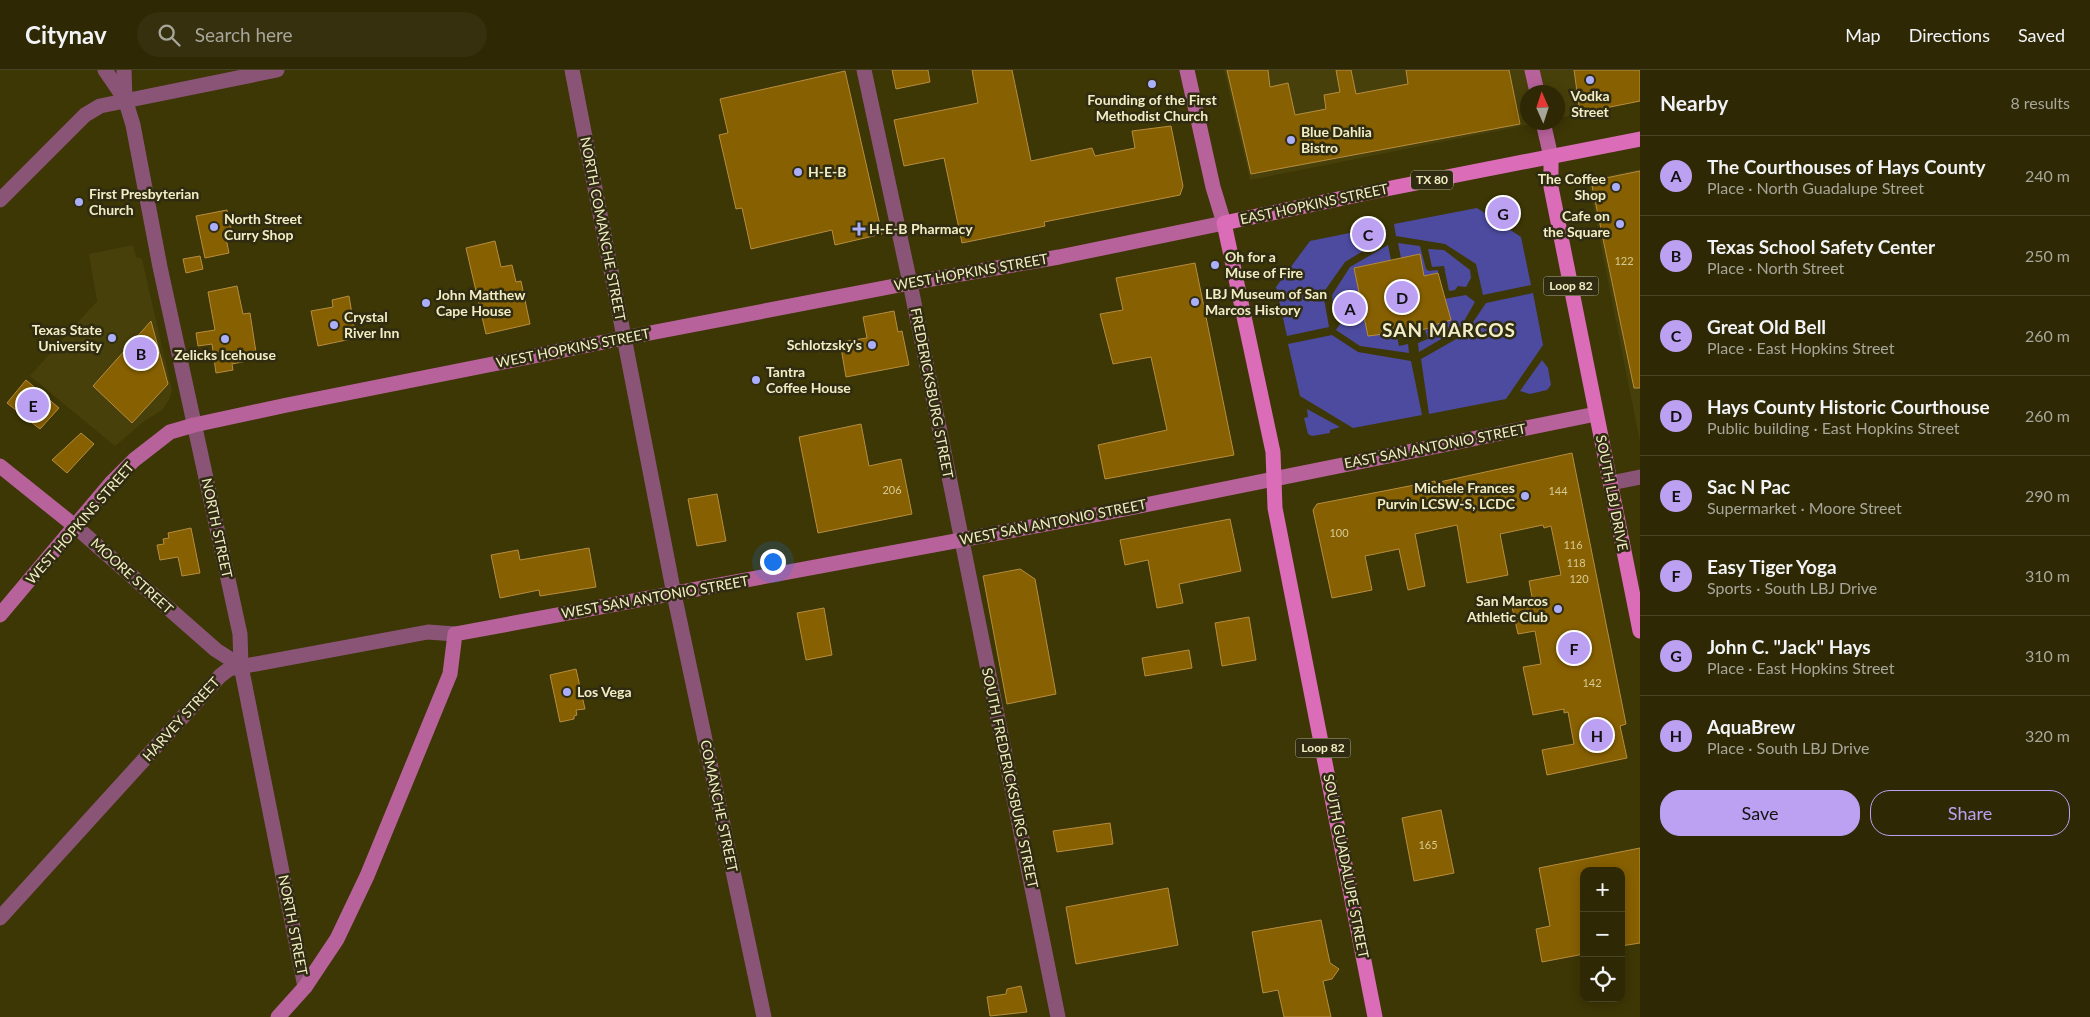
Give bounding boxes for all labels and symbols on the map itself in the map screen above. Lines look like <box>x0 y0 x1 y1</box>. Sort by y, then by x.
marker: Vodka Street <box>1584 74 1596 86</box>
marker: Founding of the First Methodist Church <box>1146 78 1158 90</box>
north arrow <box>1520 85 1565 130</box>
place label: Vodka Street <box>1569 87 1610 120</box>
place label: Founding of the First Methodist Church <box>1087 91 1217 124</box>
place label: Blue Dahlia Bistro <box>1301 123 1372 156</box>
marker: Blue Dahlia Bistro <box>1285 134 1297 146</box>
street label: NORTH COMANCHE STREET <box>577 135 630 323</box>
place label: H-E-B <box>808 163 847 180</box>
marker: H-E-B <box>792 166 804 178</box>
road number: TX 80 <box>1411 170 1453 190</box>
place label: The Coffee Shop <box>1538 170 1607 203</box>
street label: EAST HOPKINS STREET <box>1238 179 1390 228</box>
marker: The Coffee Shop <box>1610 181 1622 193</box>
place label: First Presbyterian Church <box>89 185 199 218</box>
pin: G <box>1487 194 1519 232</box>
marker: First Presbyterian Church <box>73 196 85 208</box>
place label: Cafe on the Square <box>1543 207 1611 240</box>
place label: North Street Curry Shop <box>224 210 303 243</box>
pin: C <box>1352 215 1384 253</box>
marker: Cafe on the Square <box>1614 218 1626 230</box>
place label: H-E-B Pharmacy <box>869 220 973 237</box>
marker: North Street Curry Shop <box>208 221 220 233</box>
marker: H-E-B Pharmacy <box>853 223 865 235</box>
place label: Oh for a Muse of Fire <box>1225 248 1304 281</box>
street label: WEST HOPKINS STREET <box>893 249 1050 293</box>
house number: 122 <box>1614 254 1634 267</box>
marker: Oh for a Muse of Fire <box>1209 259 1221 271</box>
road number: Loop 82 <box>1544 277 1598 296</box>
pin: D <box>1386 278 1418 316</box>
place label: LBJ Museum of San Marcos History <box>1205 285 1327 318</box>
place label: John Matthew Cape House <box>436 286 526 319</box>
pin: A <box>1334 289 1366 327</box>
marker: LBJ Museum of San Marcos History <box>1189 296 1201 308</box>
marker: John Matthew Cape House <box>420 297 432 309</box>
street label: FREDERICKSBURG STREET <box>908 306 958 480</box>
place label: Crystal River Inn <box>344 308 399 341</box>
district label: SAN MARCOS <box>1382 318 1516 341</box>
marker: Crystal River Inn <box>328 319 340 331</box>
place label: Texas State University <box>32 321 103 354</box>
street label: WEST HOPKINS STREET <box>495 324 652 371</box>
marker: Texas State University <box>106 332 118 344</box>
marker: Zelicks Icehouse <box>219 333 231 345</box>
pin: B <box>125 334 157 372</box>
place label: Schlotzsky's <box>787 336 862 353</box>
marker: Schlotzsky's <box>866 339 878 351</box>
place label: Zelicks Icehouse <box>174 346 277 363</box>
place label: Tantra Coffee House <box>766 363 851 396</box>
marker: Tantra Coffee House <box>750 374 762 386</box>
pin: E <box>17 386 49 424</box>
street label: EAST SAN ANTONIO STREET <box>1343 419 1528 471</box>
street label: SOUTH LBJ DRIVE <box>1593 433 1632 553</box>
street label: WEST HOPKINS STREET <box>22 458 138 587</box>
street label: NORTH STREET <box>199 476 237 580</box>
place label: Michele Frances Purvin LCSW-S, LCDC <box>1377 479 1516 512</box>
house number: 206 <box>882 483 902 496</box>
house number: 144 <box>1548 484 1568 497</box>
marker: Michele Frances Purvin LCSW-S, LCDC <box>1519 490 1531 502</box>
street label: WEST SAN ANTONIO STREET <box>958 495 1148 548</box>
house number: 100 <box>1329 526 1349 539</box>
street label: MOORE STREET <box>88 534 178 618</box>
house number: 116 <box>1563 538 1583 551</box>
your location <box>760 549 786 575</box>
house number: 118 <box>1566 556 1586 569</box>
street label: WEST SAN ANTONIO STREET <box>560 572 751 621</box>
house number: 120 <box>1569 572 1589 585</box>
place label: San Marcos Athletic Club <box>1466 592 1548 625</box>
marker: San Marcos Athletic Club <box>1552 603 1564 615</box>
pin: F <box>1558 629 1590 667</box>
street label: SOUTH FREDERICKSBURG STREET <box>979 666 1042 890</box>
street label: HARVEY STREET <box>138 673 223 764</box>
house number: 142 <box>1582 676 1602 689</box>
place label: Los Vega <box>577 683 632 700</box>
marker: Los Vega <box>561 686 573 698</box>
pin: H <box>1581 716 1613 754</box>
street label: COMANCHE STREET <box>697 738 742 874</box>
road number: Loop 82 <box>1296 738 1350 758</box>
street label: SOUTH GUADALUPE STREET <box>1320 772 1373 960</box>
house number: 165 <box>1418 838 1438 851</box>
street label: NORTH STREET <box>275 873 312 977</box>

